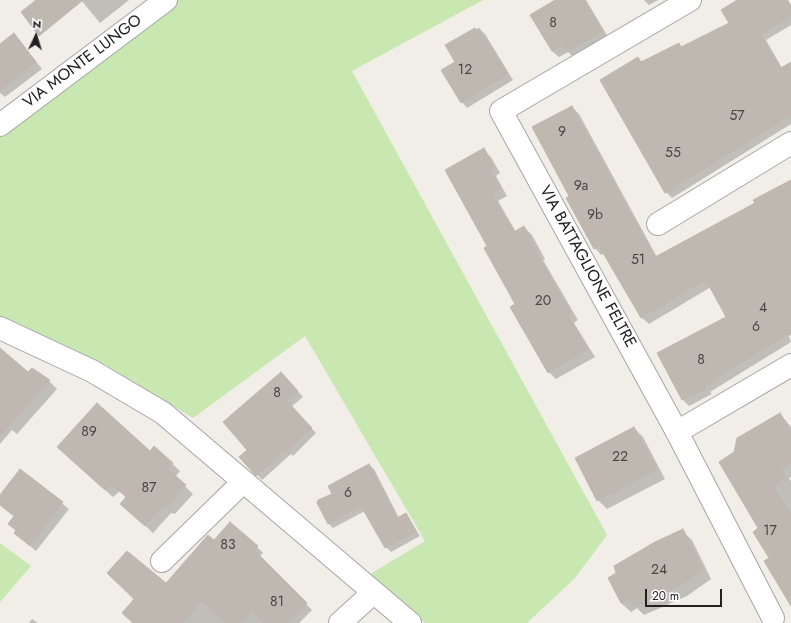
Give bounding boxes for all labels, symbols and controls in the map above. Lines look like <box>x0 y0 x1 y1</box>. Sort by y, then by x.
street label: VIA MONTE LUNGO <box>20 11 146 113</box>
north arrow <box>16 16 56 56</box>
house number: 8 <box>549 16 557 32</box>
house number: 12 <box>458 63 472 79</box>
house number: 57 <box>729 109 745 125</box>
house number: 9 <box>558 125 566 141</box>
house number: 55 <box>665 146 681 162</box>
house number: 9a <box>574 179 588 195</box>
street label: VIA BATTAGLIONE FELTRE <box>534 183 640 351</box>
house number: 9b <box>587 208 603 224</box>
house number: 51 <box>631 253 645 269</box>
house number: 20 <box>535 294 551 310</box>
house number: 4 <box>759 301 767 317</box>
house number: 6 <box>752 320 760 336</box>
house number: 8 <box>697 353 705 369</box>
house number: 8 <box>273 386 281 402</box>
house number: 89 <box>81 425 97 441</box>
house number: 22 <box>612 450 628 466</box>
house number: 87 <box>142 481 156 497</box>
house number: 6 <box>344 486 352 502</box>
house number: 17 <box>763 524 777 540</box>
house number: 83 <box>220 538 236 554</box>
house number: 24 <box>651 563 667 579</box>
scale bar <box>647 581 724 607</box>
text: 20 m <box>652 587 679 605</box>
house number: 81 <box>270 595 284 611</box>

